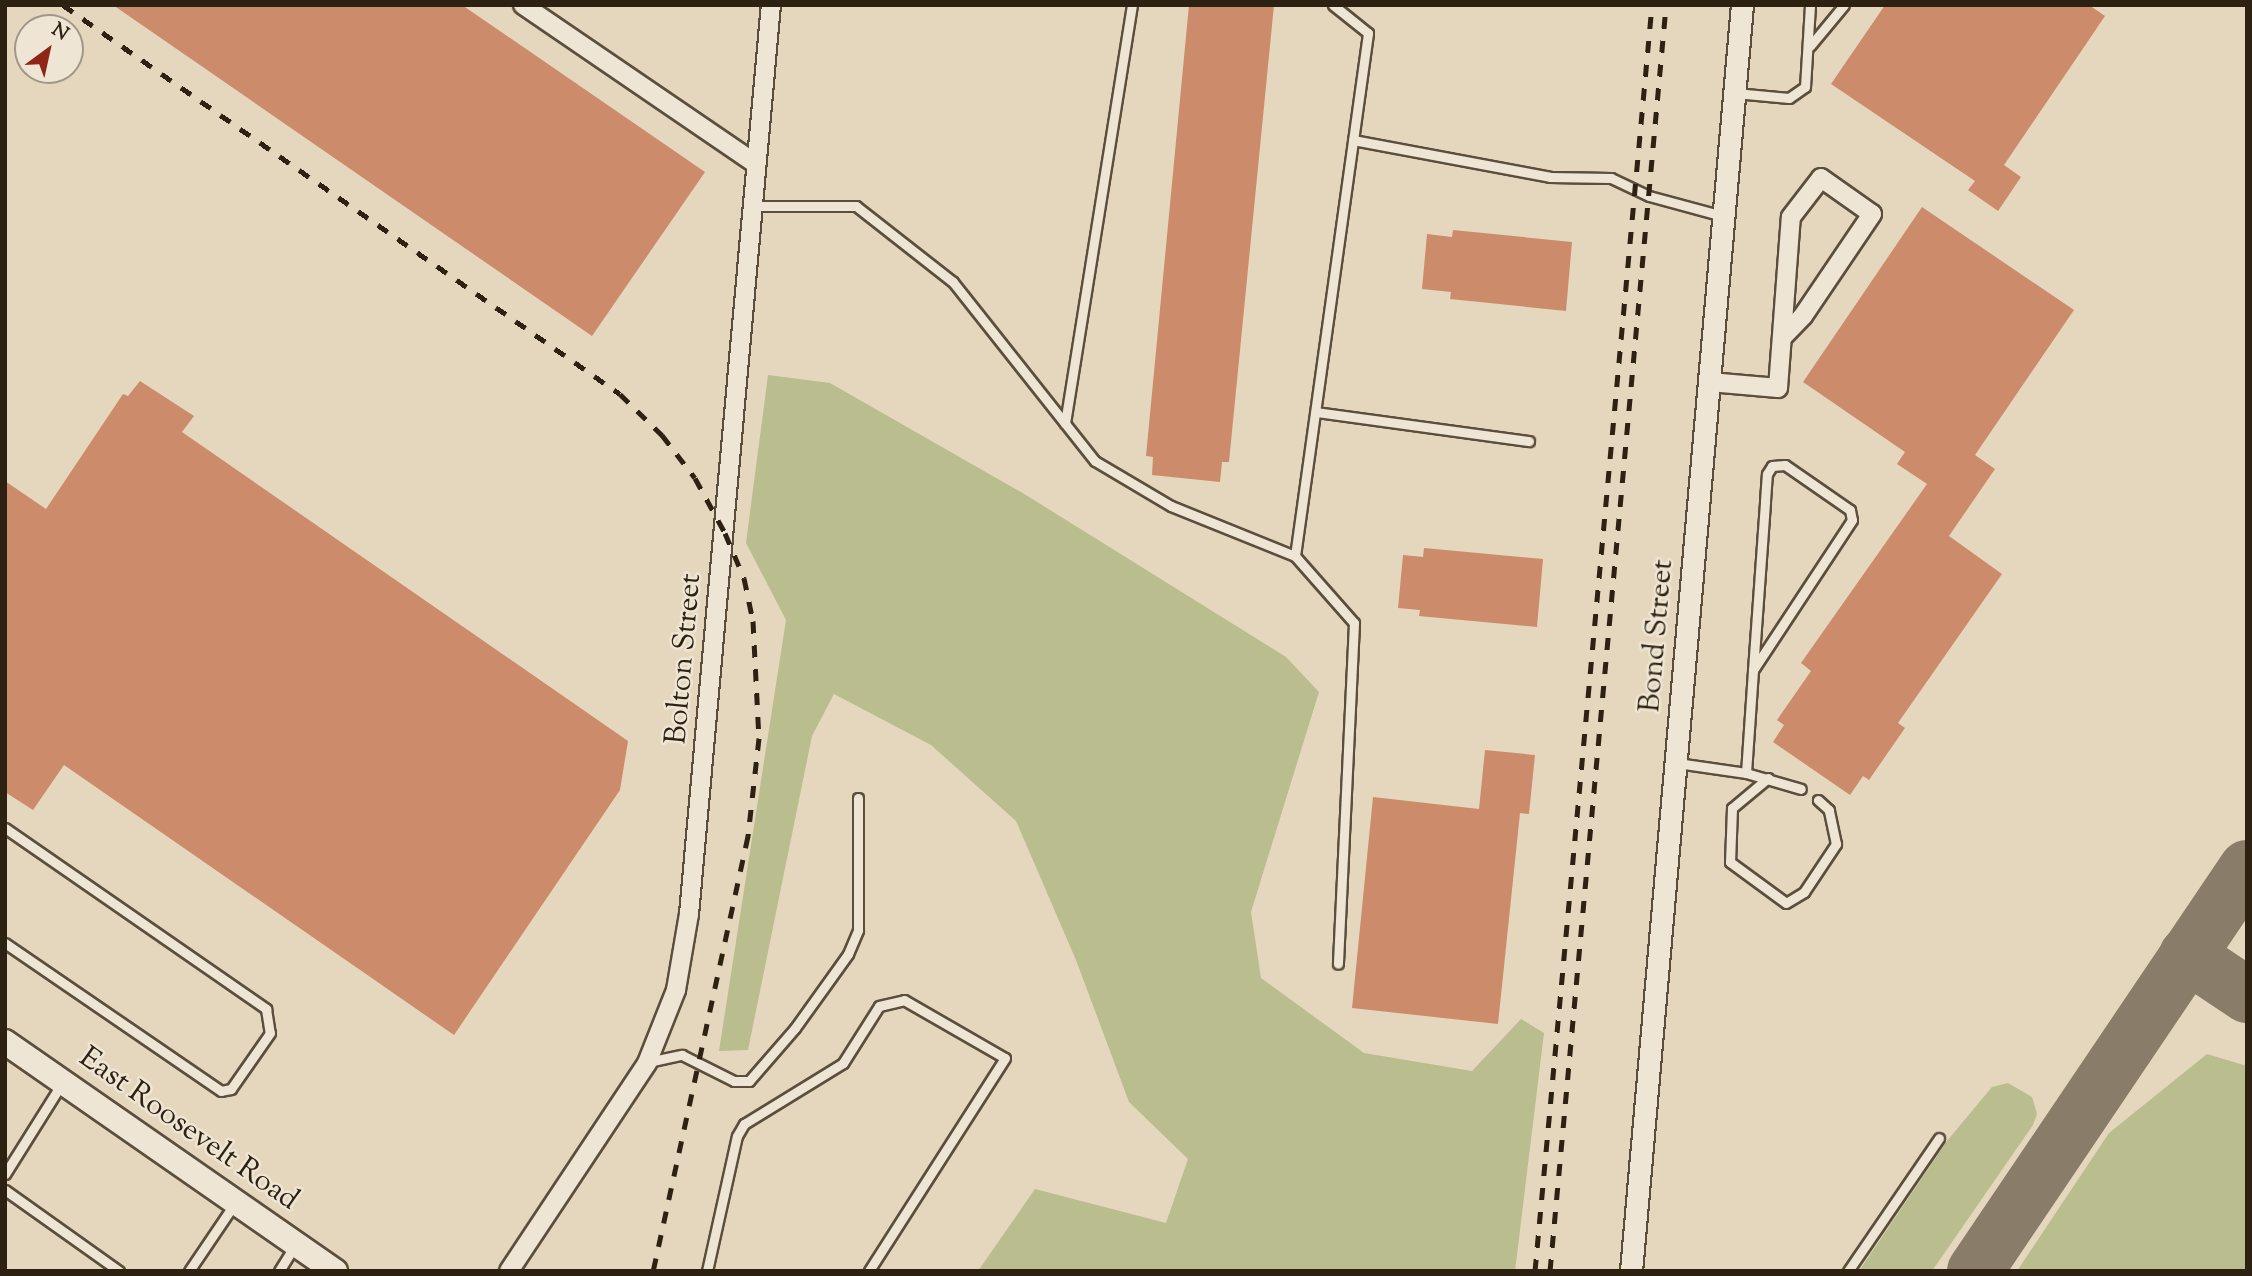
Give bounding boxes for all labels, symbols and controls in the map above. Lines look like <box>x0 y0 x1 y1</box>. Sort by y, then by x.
north arrow <box>14 14 84 84</box>
text: N <box>46 17 73 48</box>
street label: Bond Street <box>1633 558 1683 714</box>
street label: Bolton Street <box>660 572 710 746</box>
street label: East Roosevelt Road <box>71 1041 305 1219</box>

